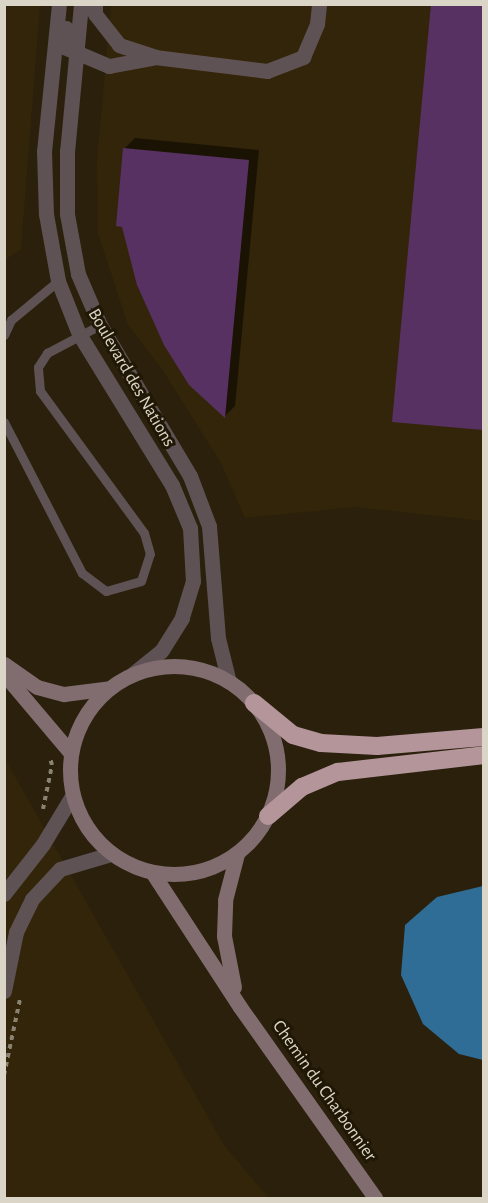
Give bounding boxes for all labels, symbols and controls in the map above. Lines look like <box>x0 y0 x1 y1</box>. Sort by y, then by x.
street label: Boulevard des Nations <box>83 305 179 451</box>
street label: Chemin du Charbonnier <box>267 1016 381 1166</box>

